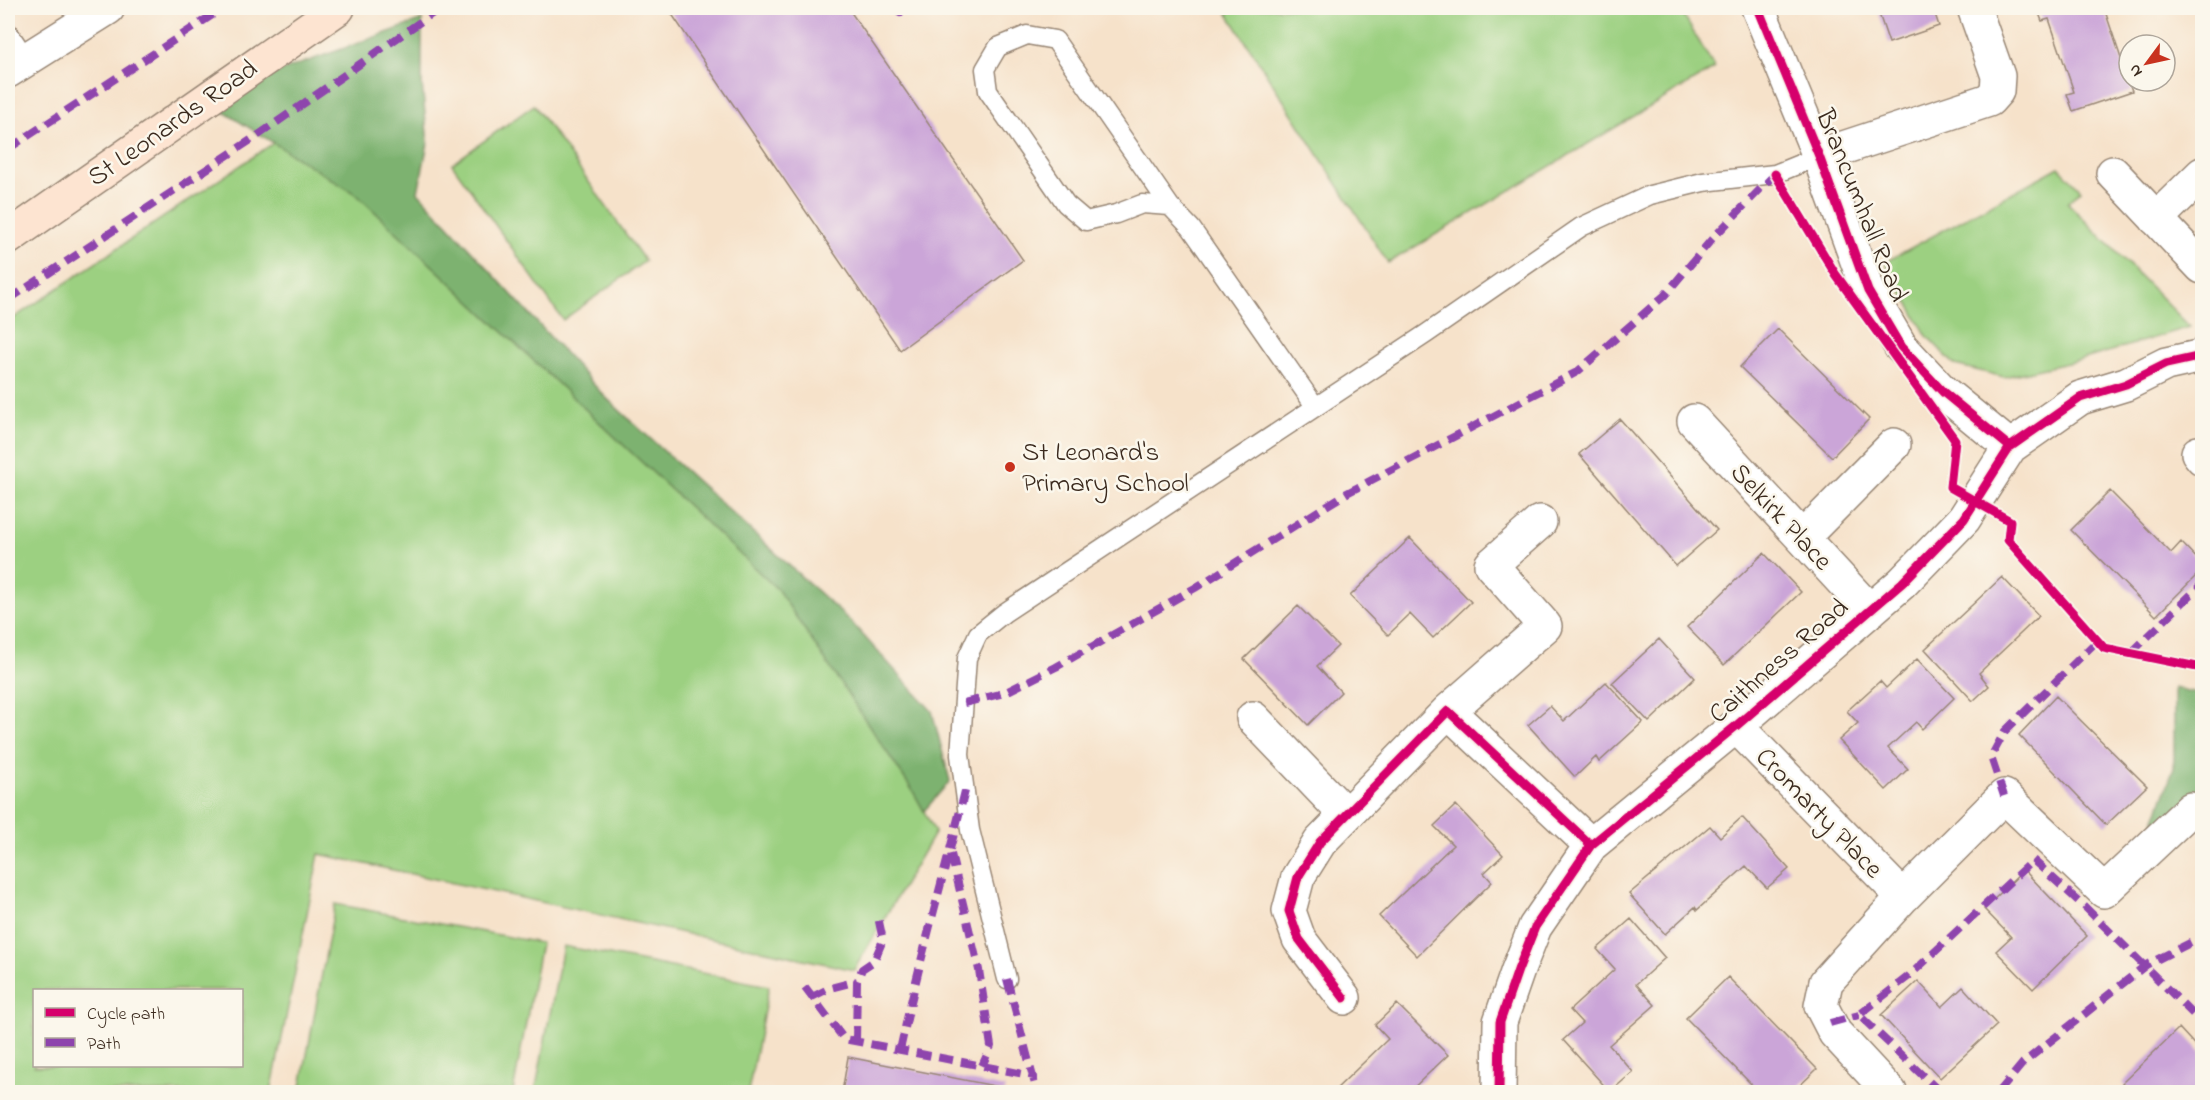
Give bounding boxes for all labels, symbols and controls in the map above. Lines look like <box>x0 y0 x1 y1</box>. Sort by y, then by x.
north arrow <box>2117 33 2177 93</box>
street label: St Leonards Road <box>80 51 267 197</box>
text: N <box>2123 59 2149 81</box>
street label: Brancumhall Road <box>1804 103 1917 308</box>
place label: St Leonard's Primary School <box>1022 434 1189 504</box>
street label: Selkirk Place <box>1720 455 1841 581</box>
marker: St Leonard's Primary School <box>1003 460 1017 474</box>
street label: Caithness Road <box>1701 590 1858 734</box>
street label: Cromarty Place <box>1745 739 1892 889</box>
legend <box>33 989 243 1067</box>
text: Cycle path <box>87 1002 165 1028</box>
text: Path <box>87 1032 121 1058</box>

